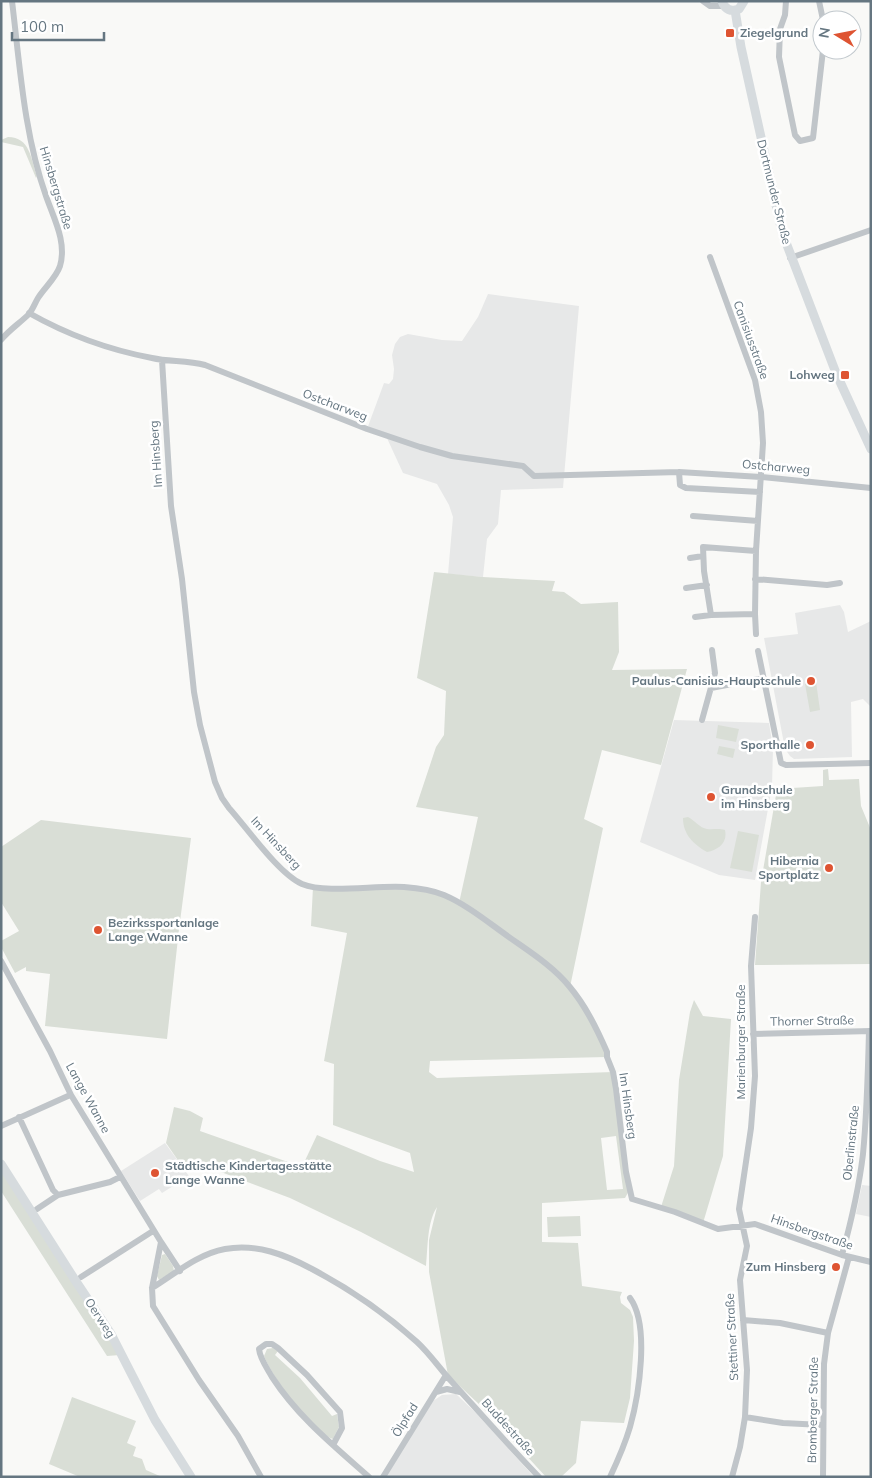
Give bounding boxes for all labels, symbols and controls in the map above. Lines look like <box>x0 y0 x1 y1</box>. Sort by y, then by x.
scale bar <box>12 10 105 42</box>
north arrow <box>812 10 862 60</box>
text: 100 m <box>20 17 64 36</box>
place label: Ziegelgrund <box>740 25 808 40</box>
text: N <box>814 26 834 40</box>
marker: Ziegelgrund <box>724 27 736 39</box>
street label: Dortmunder Straße <box>754 138 795 246</box>
street label: Hinsbergstraße <box>37 145 76 231</box>
street label: Canisiusstraße <box>730 298 773 381</box>
place label: Lohweg <box>790 367 835 382</box>
marker: Lohweg <box>839 369 851 381</box>
street label: Ostcharweg <box>301 385 370 424</box>
street label: Im Hinsberg <box>146 420 165 488</box>
street label: Ostcharweg <box>741 456 811 477</box>
place label: Paulus-Canisius-Hauptschule <box>632 673 801 688</box>
marker: Paulus-Canisius-Hauptschule <box>805 675 817 687</box>
place label: Sporthalle <box>741 737 800 752</box>
marker: Sporthalle <box>804 739 816 751</box>
place label: Grundschule im Hinsberg <box>721 782 793 811</box>
marker: Grundschule im Hinsberg <box>705 791 717 803</box>
street label: Im Hinsberg <box>248 813 305 872</box>
place label: Hibernia Sportplatz <box>758 853 819 882</box>
marker: Hibernia Sportplatz <box>823 862 835 874</box>
place label: Bezirkssportanlage Lange Wanne <box>108 915 219 944</box>
marker: Bezirkssportanlage Lange Wanne <box>92 924 104 936</box>
street label: Marienburger Straße <box>733 984 748 1100</box>
street label: Thorner Straße <box>770 1012 854 1029</box>
street label: Lange Wanne <box>63 1060 114 1136</box>
street label: Im Hinsberg <box>616 1072 641 1140</box>
street label: Oberlinstraße <box>839 1104 862 1181</box>
place label: Städtische Kindertagesstätte Lange Wanne <box>165 1158 332 1187</box>
marker: Städtische Kindertagesstätte Lange Wanne <box>149 1167 161 1179</box>
street label: Hinsbergstraße <box>769 1210 855 1253</box>
place label: Zum Hinsberg <box>746 1259 826 1274</box>
marker: Zum Hinsberg <box>830 1261 842 1273</box>
street label: Stettiner Straße <box>722 1293 741 1381</box>
street label: Oerweg <box>82 1295 119 1341</box>
street label: Bromberger Straße <box>804 1357 821 1463</box>
street label: Buddestraße <box>479 1395 538 1458</box>
street label: Ölpfad <box>388 1400 421 1440</box>

